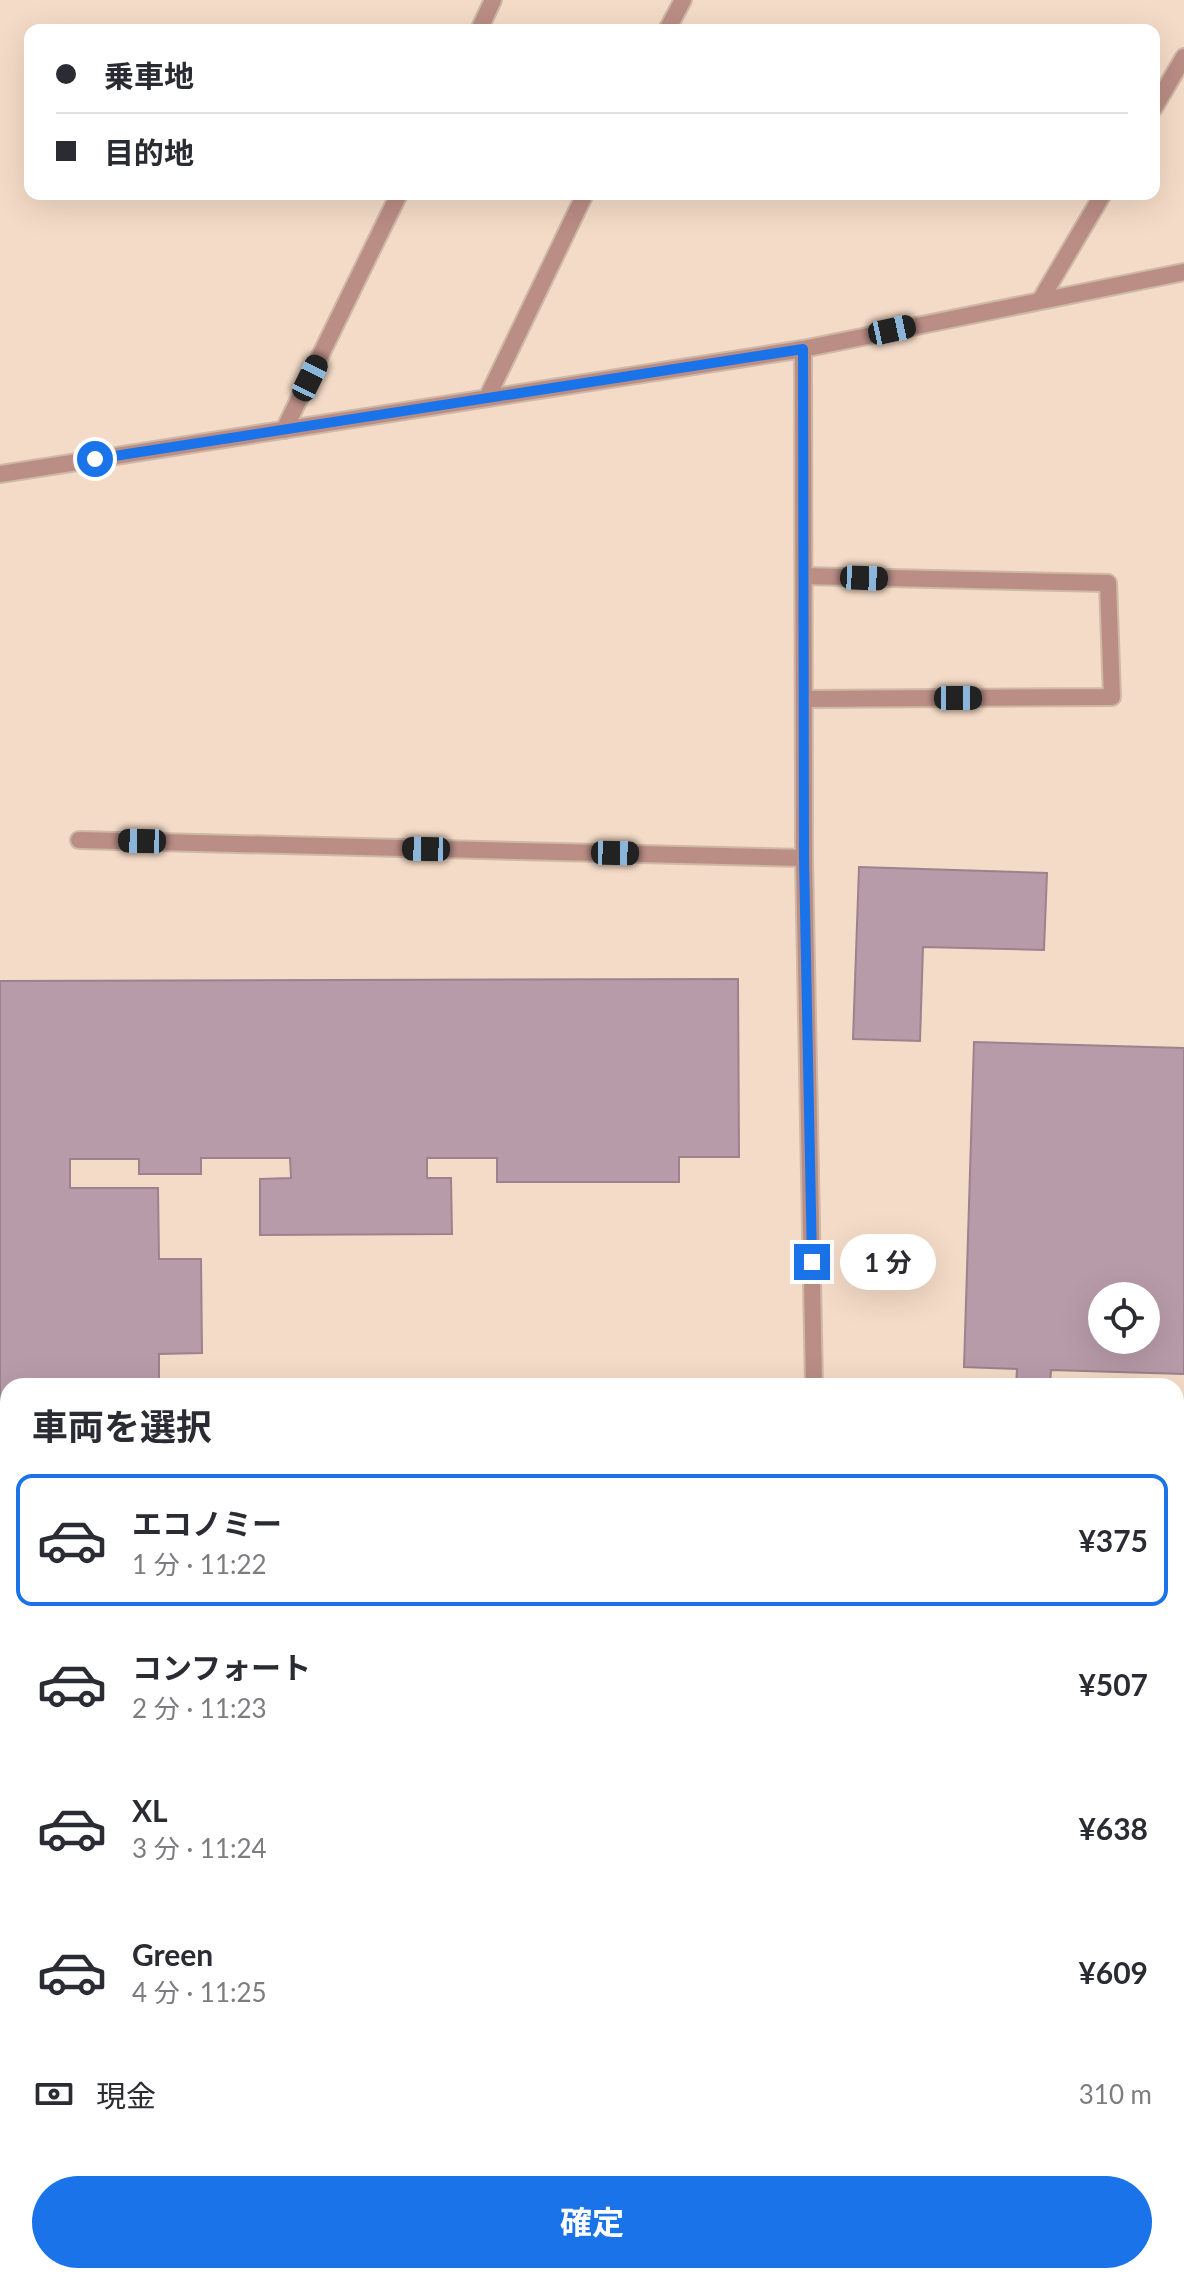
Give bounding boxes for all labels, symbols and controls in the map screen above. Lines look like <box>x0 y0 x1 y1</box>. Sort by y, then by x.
text: 乗車地 <box>104 57 194 93</box>
text: 目的地 <box>104 134 194 170</box>
car <box>866 313 918 347</box>
car <box>289 351 331 405</box>
route start <box>77 441 113 477</box>
car <box>840 565 888 591</box>
car <box>934 686 982 710</box>
car <box>118 829 166 853</box>
car <box>402 837 450 861</box>
car <box>591 841 639 865</box>
callout: 1 分 <box>840 1234 936 1290</box>
route end <box>794 1244 830 1280</box>
text: 1 分 <box>864 1246 912 1278</box>
map controls <box>1088 1282 1160 1354</box>
button: locate <box>1088 1282 1160 1354</box>
text: 車両を選択 <box>32 1404 212 1448</box>
icon: car <box>36 1504 108 1576</box>
text: エコノミー <box>132 1505 282 1541</box>
text: ¥375 <box>1078 1522 1148 1558</box>
text: 1 分 · 11:22 <box>132 1548 267 1580</box>
icon: car <box>36 1648 108 1720</box>
text: コンフォート <box>132 1649 311 1685</box>
text: ¥507 <box>1078 1666 1148 1702</box>
text: 2 分 · 11:23 <box>132 1692 267 1724</box>
icon: car <box>36 1792 108 1864</box>
text: XL <box>132 1792 168 1828</box>
text: ¥638 <box>1078 1810 1148 1846</box>
text: 3 分 · 11:24 <box>132 1832 267 1864</box>
icon: car <box>36 1936 108 2008</box>
text: Green <box>132 1936 213 1972</box>
text: ¥609 <box>1078 1954 1148 1990</box>
text: 4 分 · 11:25 <box>132 1976 267 2008</box>
icon: cash <box>32 2072 76 2116</box>
text: 現金 <box>96 2077 156 2113</box>
text: 310 m <box>1079 2078 1152 2110</box>
button: 確定 <box>32 2176 1152 2268</box>

